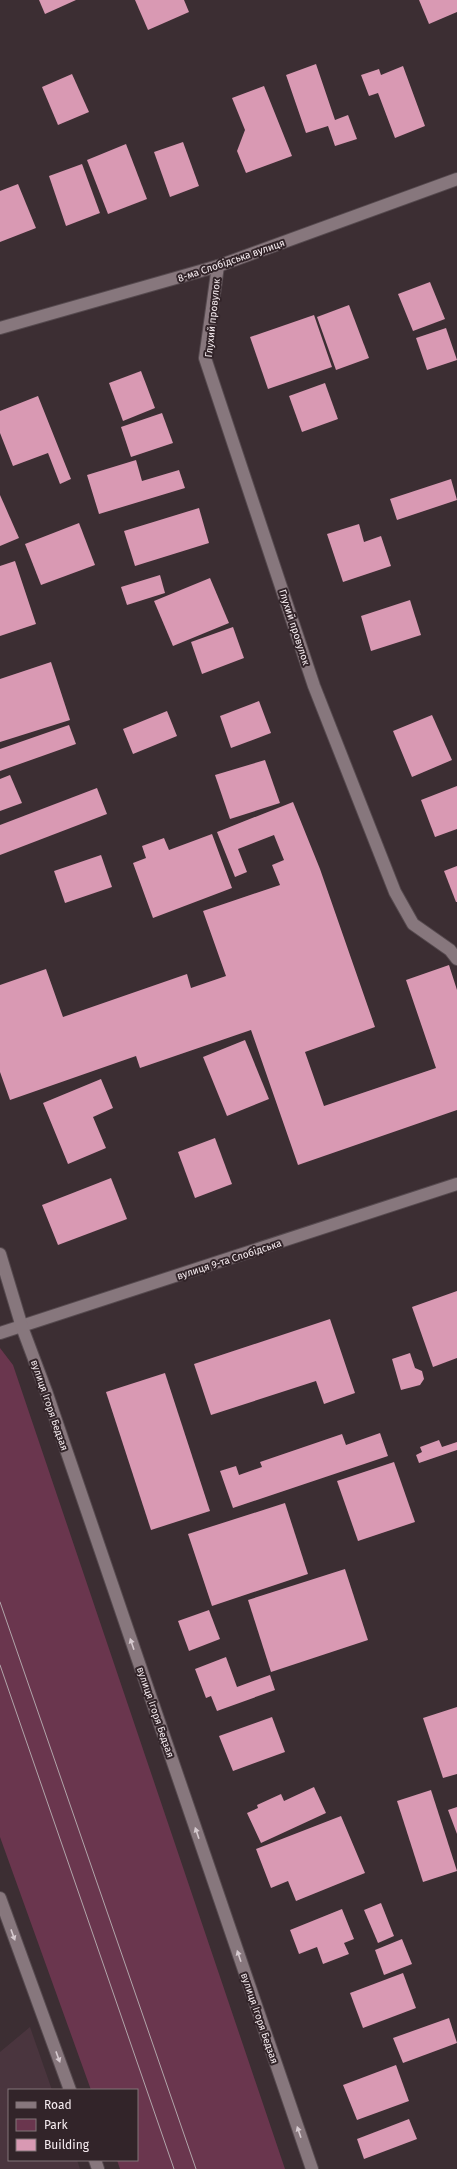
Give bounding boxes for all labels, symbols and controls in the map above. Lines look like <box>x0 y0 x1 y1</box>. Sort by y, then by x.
street label: 8-ма Слобідська вулиця <box>176 236 286 285</box>
street label: Глухий провулок <box>203 277 223 358</box>
street label: Глухий провулок <box>276 588 312 668</box>
street label: вулиця 9-та Слобідська <box>175 1236 283 1283</box>
street label: вулиця Ігоря Бедзая <box>28 1358 70 1452</box>
one-way arrow <box>129 1637 135 1649</box>
street label: вулиця Ігоря Бедзая <box>134 1665 176 1759</box>
one-way arrow <box>194 1827 200 1839</box>
one-way arrow <box>11 1929 17 1941</box>
one-way arrow <box>236 1950 242 1962</box>
street label: вулиця Ігоря Бедзая <box>238 1971 280 2065</box>
one-way arrow <box>55 2051 61 2063</box>
legend <box>8 2089 138 2161</box>
text: Road <box>44 2098 72 2112</box>
text: Park <box>44 2118 68 2132</box>
one-way arrow <box>296 2126 302 2138</box>
text: Building <box>44 2138 90 2152</box>

